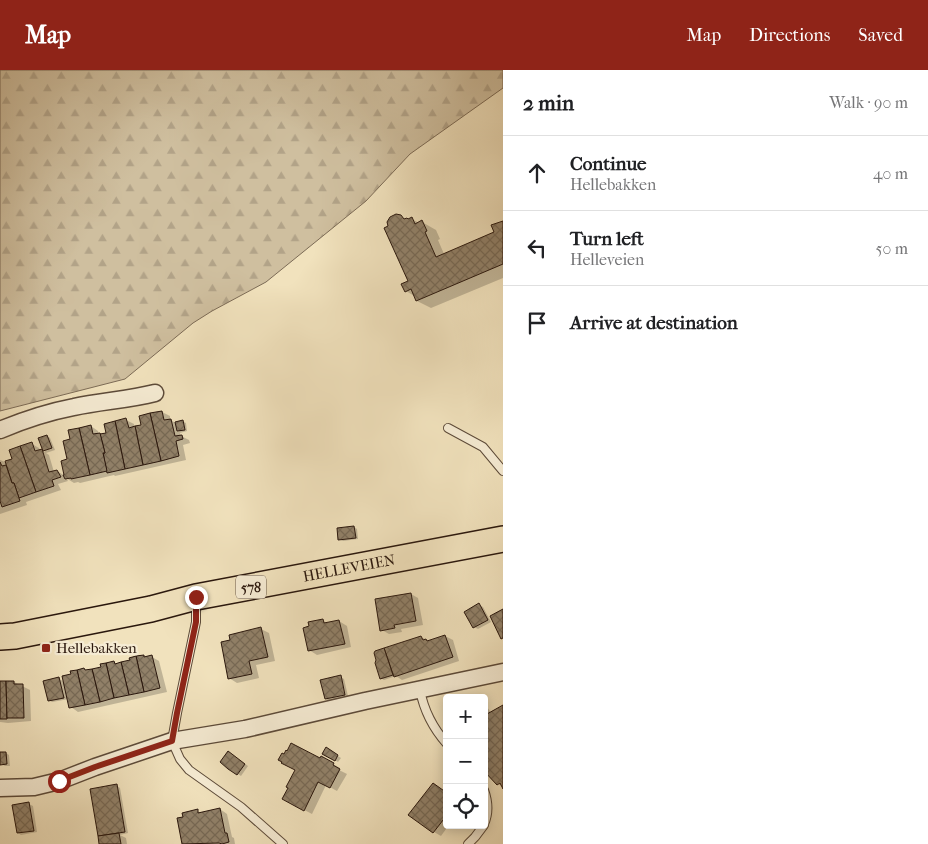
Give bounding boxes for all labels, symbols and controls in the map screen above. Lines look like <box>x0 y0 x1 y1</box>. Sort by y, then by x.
text: Map <box>25 21 71 49</box>
text: Map <box>687 25 721 46</box>
text: Directions <box>749 25 830 46</box>
text: Saved <box>858 25 903 46</box>
text: 2 min <box>523 91 574 115</box>
text: Walk · 90 m <box>829 93 908 112</box>
text: Continue <box>570 153 646 175</box>
icon: ahead <box>523 159 551 187</box>
text: 40 m <box>873 164 908 183</box>
text: Hellebakken <box>570 175 656 194</box>
text: Turn left <box>570 228 644 250</box>
icon: left <box>523 234 551 262</box>
text: 50 m <box>876 239 908 258</box>
text: Helleveien <box>570 250 644 269</box>
icon: arrive <box>523 309 551 337</box>
text: Arrive at destination <box>570 312 738 334</box>
street label: HELLEVEIEN <box>301 550 397 586</box>
road number: 578 <box>236 576 266 598</box>
route end <box>185 586 208 609</box>
place label: Hellebakken <box>56 639 137 657</box>
marker: Hellebakken <box>40 642 52 654</box>
map controls <box>443 694 488 829</box>
button: + <box>443 694 488 739</box>
button: − <box>443 739 488 784</box>
route start <box>48 770 71 793</box>
button: locate <box>443 784 488 829</box>

